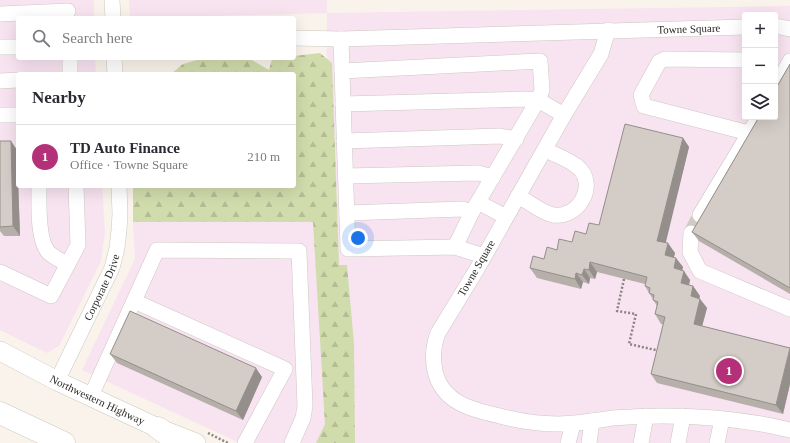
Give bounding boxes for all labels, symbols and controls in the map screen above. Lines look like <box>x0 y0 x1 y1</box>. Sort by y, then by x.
map controls <box>742 12 778 120</box>
button: + <box>742 12 778 48</box>
search box <box>16 16 296 60</box>
street label: Towne Square <box>657 22 721 36</box>
icon: search <box>30 27 52 49</box>
text: Search here <box>62 30 132 46</box>
button: − <box>742 48 778 84</box>
button: layers <box>742 84 778 120</box>
text: Nearby <box>32 88 86 107</box>
text: TD Auto Finance <box>70 140 180 156</box>
text: 1 <box>42 149 48 164</box>
text: 210 m <box>247 149 280 164</box>
text: Office · Towne Square <box>70 157 188 172</box>
your location <box>348 228 368 248</box>
street label: Towne Square <box>455 238 497 298</box>
street label: Corporate Drive <box>81 253 121 322</box>
pin: 1 <box>716 356 742 386</box>
street label: Northwestern Highway <box>48 372 147 427</box>

